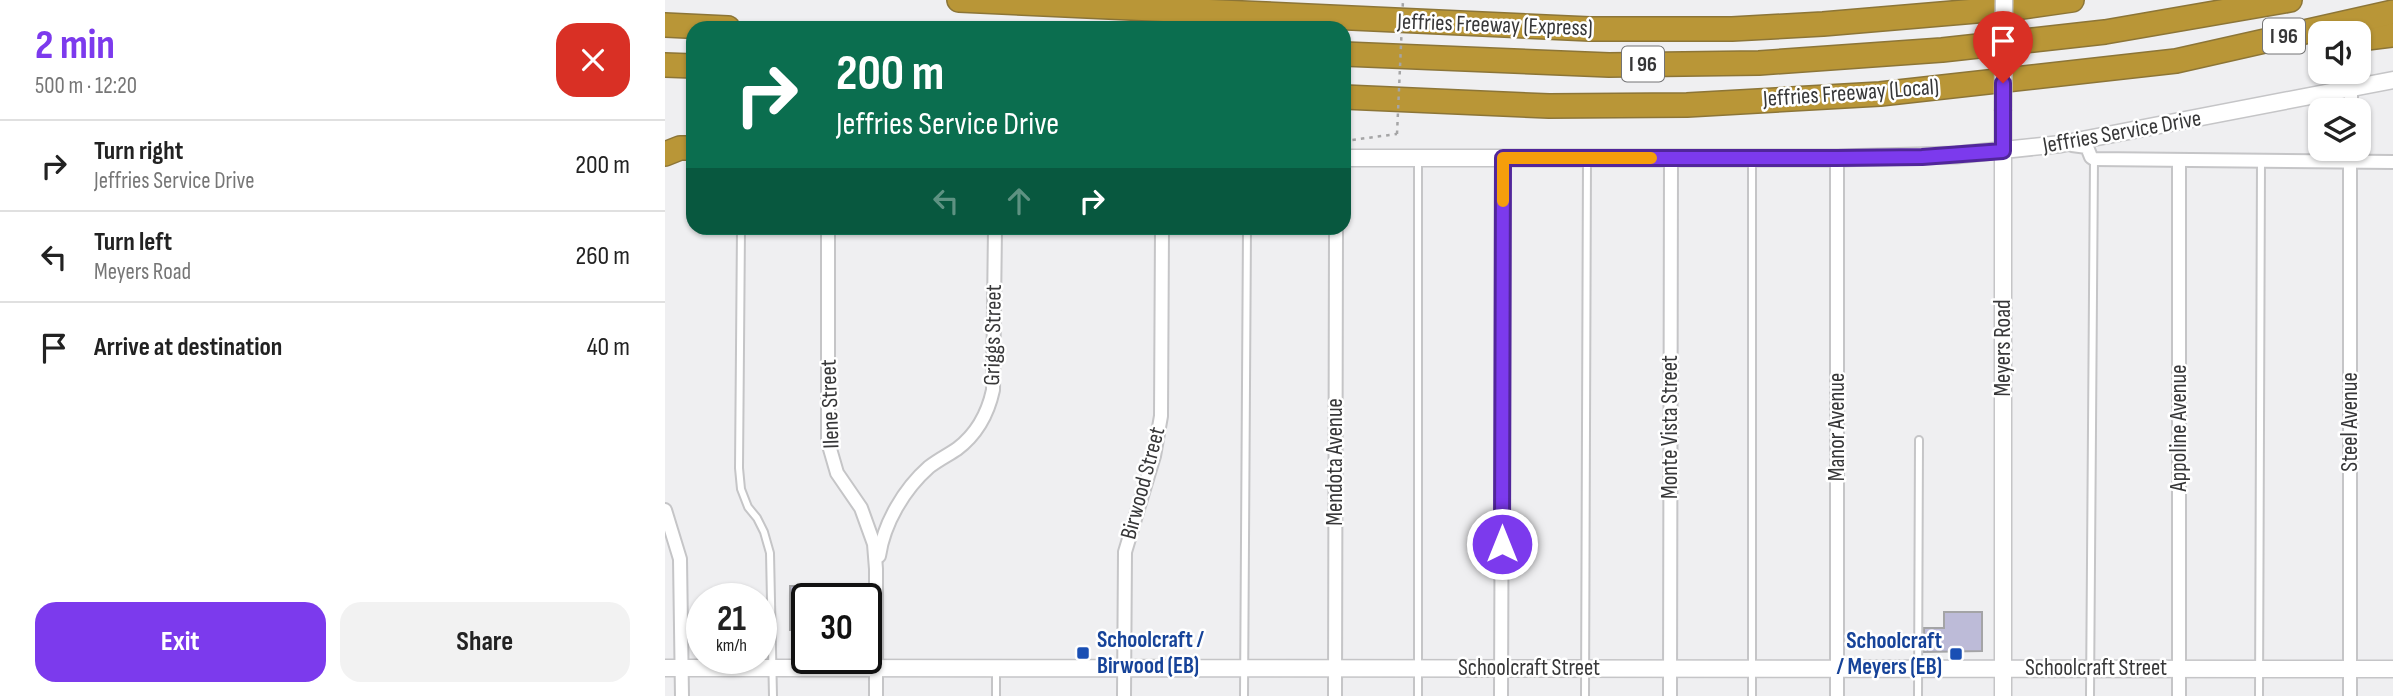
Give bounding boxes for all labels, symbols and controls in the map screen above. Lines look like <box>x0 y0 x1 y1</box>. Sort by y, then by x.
street label: Jeffries Freeway (Express) <box>1396 8 1593 42</box>
pin <box>1973 11 2033 83</box>
road number: I 96 <box>2263 19 2305 54</box>
text: 2 min <box>35 20 115 71</box>
map controls <box>2308 21 2371 161</box>
button: sound <box>2308 21 2371 84</box>
icon: arrive <box>1984 22 2022 60</box>
button: close <box>556 23 630 97</box>
text: 200 m <box>836 45 944 104</box>
road number: I 96 <box>1622 46 1664 82</box>
icon: right <box>721 49 812 140</box>
text: 500 m · 12:20 <box>35 72 137 100</box>
street label: Jeffries Freeway (Local) <box>1761 73 1940 113</box>
button: layers <box>2308 98 2371 161</box>
street label: Jeffries Service Drive <box>2040 104 2203 160</box>
text: Jeffries Service Drive <box>836 105 1059 144</box>
text: Turn right <box>94 136 183 167</box>
icon: right <box>35 147 73 185</box>
text: 200 m <box>575 150 630 181</box>
text: Jeffries Service Drive <box>94 167 254 195</box>
icon: left <box>927 182 965 220</box>
icon: ahead <box>1000 182 1038 220</box>
icon: right <box>1073 182 1111 220</box>
text: Turn left <box>94 227 172 258</box>
icon: left <box>35 238 73 276</box>
text: 260 m <box>575 241 630 272</box>
text: Meyers Road <box>94 258 191 286</box>
street label: Griggs Street <box>978 284 1008 386</box>
street label: Meyers Road <box>1989 299 2017 397</box>
icon: arrive <box>35 329 73 367</box>
text: Arrive at destination <box>94 332 282 363</box>
text: 40 m <box>587 332 630 363</box>
street label: Monte Vista Street <box>1656 355 1684 499</box>
street label: Ilene Street <box>814 359 846 449</box>
street label: Appoline Avenue <box>2165 365 2193 492</box>
street label: Steel Avenue <box>2336 372 2364 472</box>
street label: Manor Avenue <box>1823 373 1851 481</box>
street label: Mendota Avenue <box>1321 398 1349 526</box>
street label: Birwood Street <box>1115 424 1171 542</box>
position arrow <box>1465 507 1539 581</box>
speed limit sign: 30 <box>791 583 882 674</box>
text: 21 <box>717 598 746 641</box>
button: Exit <box>35 602 326 682</box>
button: Share <box>340 602 630 682</box>
place label: Schoolcraft / Birwood (EB) <box>1097 626 1204 680</box>
place label: Schoolcraft / Meyers (EB) <box>1836 627 1942 681</box>
text: km/h <box>716 635 747 656</box>
marker: Schoolcraft / Birwood (EB) <box>1075 645 1091 661</box>
marker: Schoolcraft / Meyers (EB) <box>1948 646 1964 662</box>
street label: Schoolcraft Street <box>1458 654 1600 682</box>
street label: Schoolcraft Street <box>2025 654 2167 682</box>

